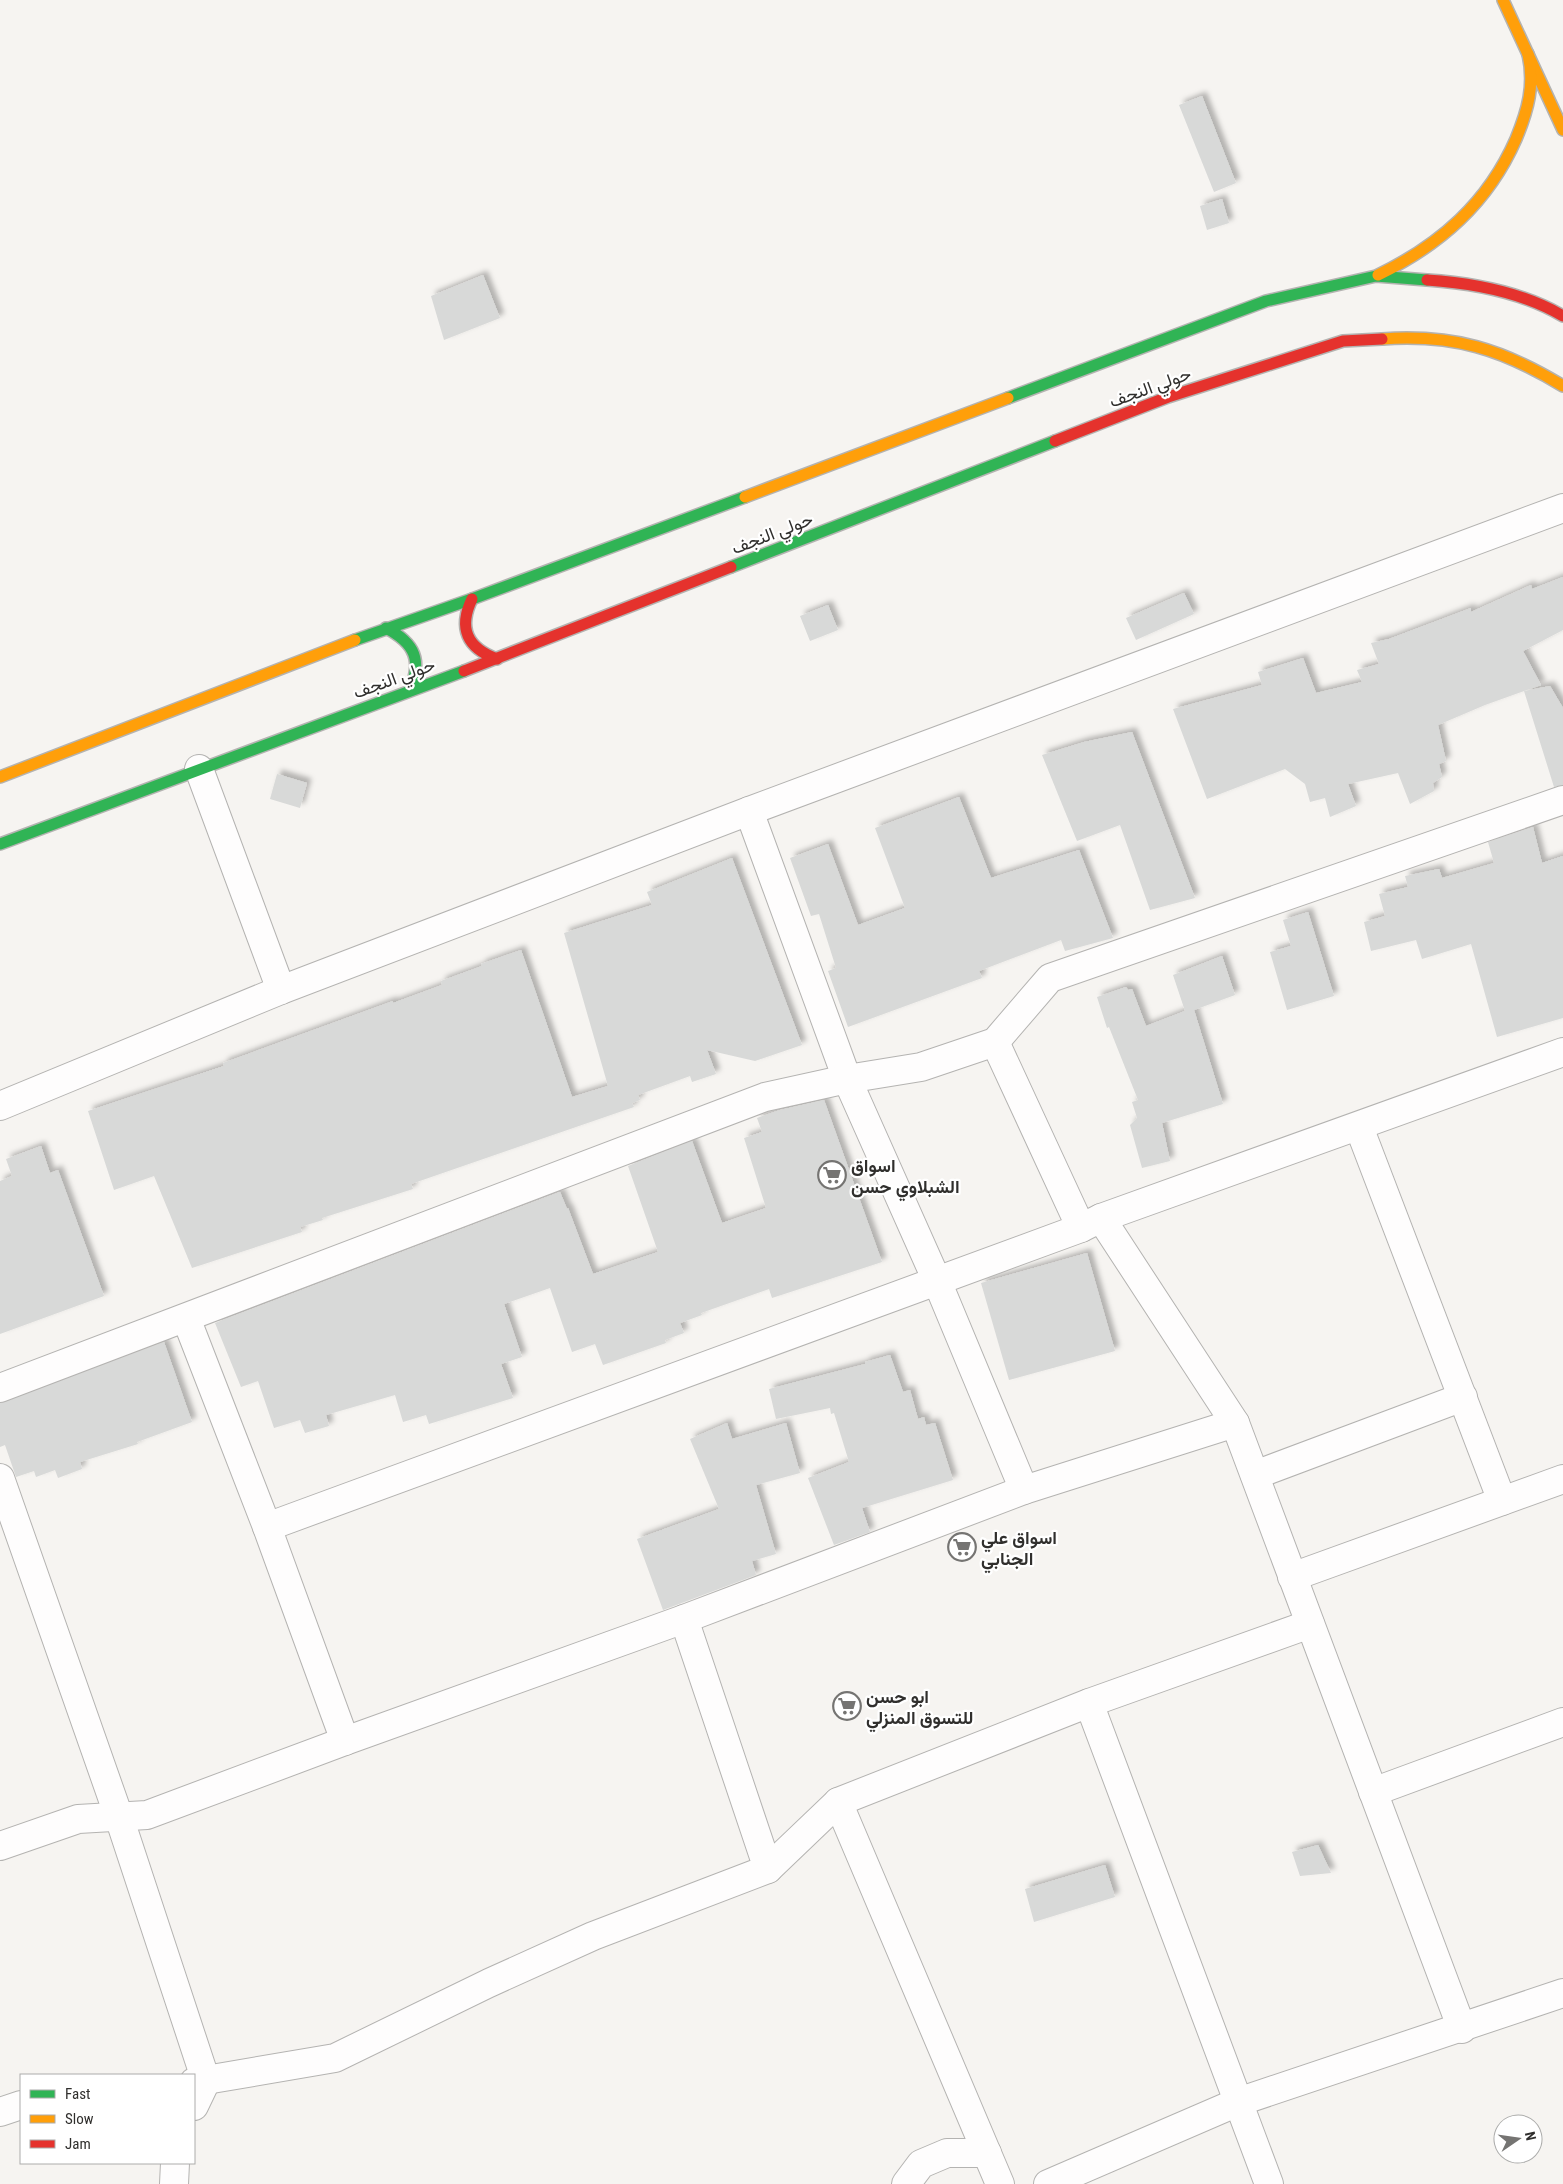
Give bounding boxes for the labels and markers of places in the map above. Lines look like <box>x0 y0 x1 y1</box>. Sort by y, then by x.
place label: اسواق الشبلاوي حسن <box>851 1155 960 1202</box>
supermarket icon: اسواق الشبلاوي حسن <box>817 1160 847 1190</box>
place label: اسواق علي الجنابي <box>981 1527 1057 1574</box>
supermarket icon: اسواق علي الجنابي <box>947 1532 977 1562</box>
place label: ابو حسن للتسوق المنزلي <box>866 1686 974 1733</box>
supermarket icon: ابو حسن للتسوق المنزلي <box>832 1691 862 1721</box>

